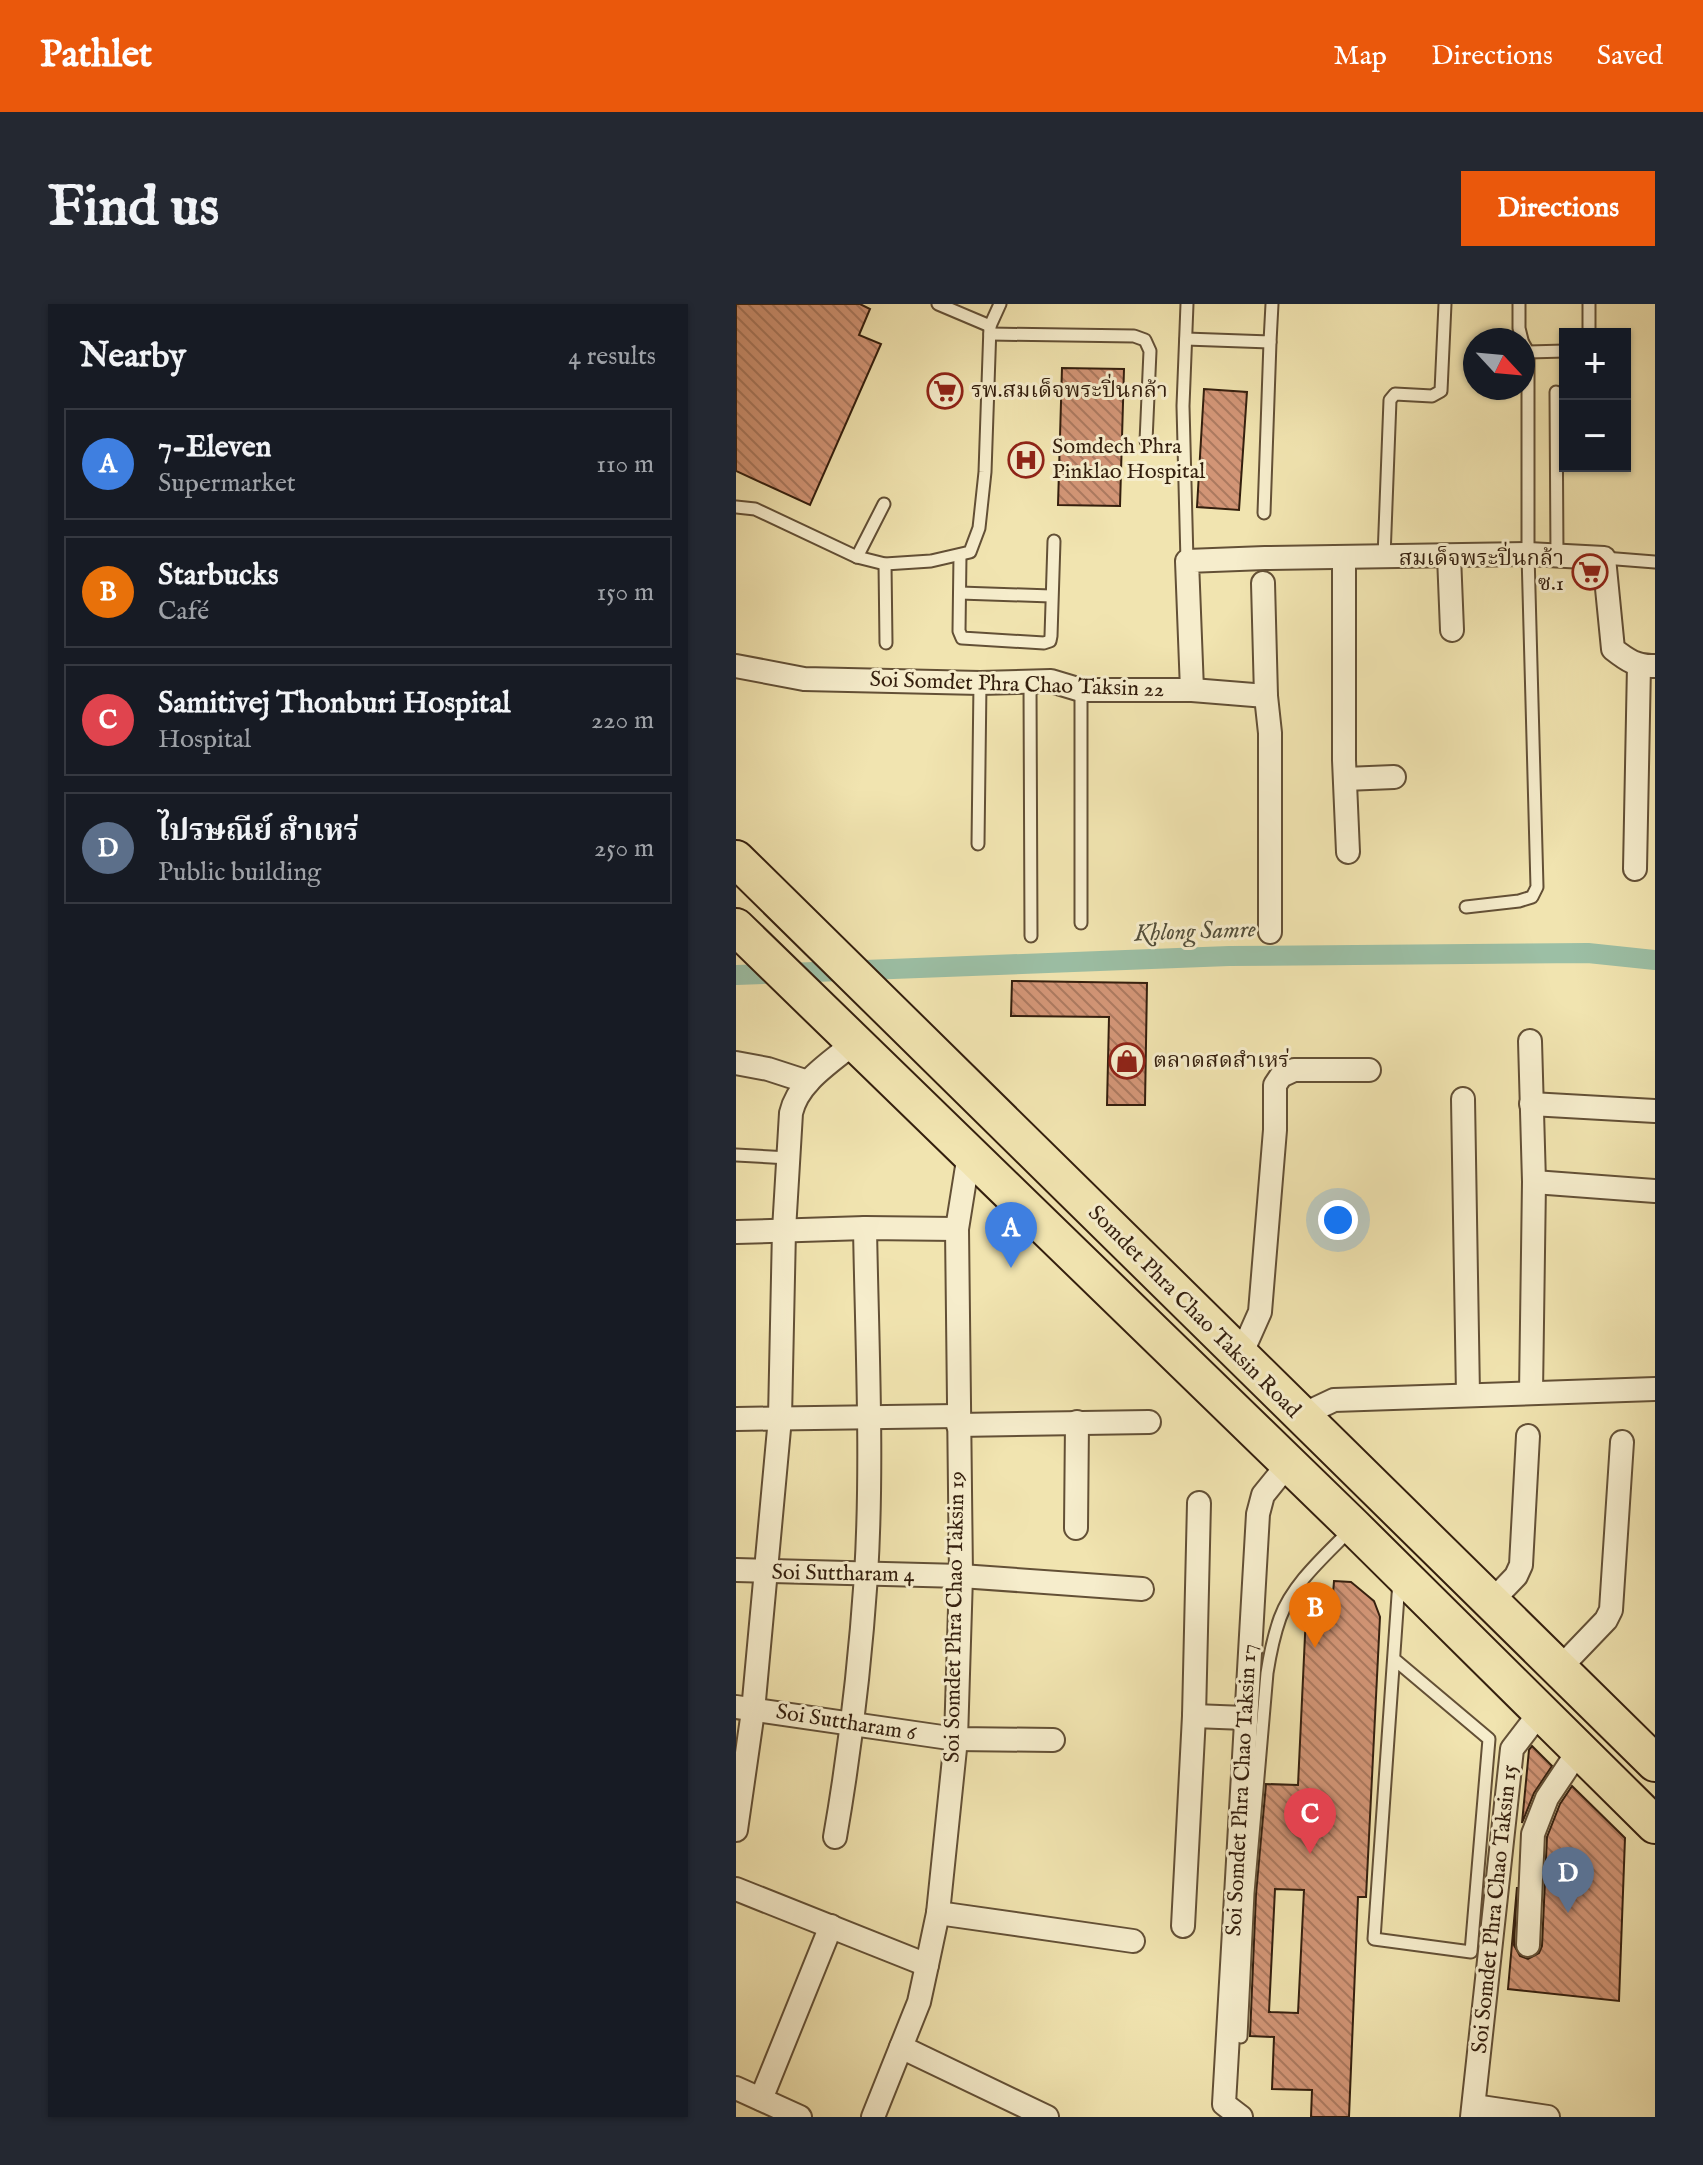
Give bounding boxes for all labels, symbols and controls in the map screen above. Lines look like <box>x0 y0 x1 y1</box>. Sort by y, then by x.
text: Pathlet <box>40 32 152 80</box>
text: Map <box>1333 39 1387 74</box>
text: Directions <box>1431 39 1553 74</box>
text: Saved <box>1597 39 1663 74</box>
button: Directions <box>1461 171 1655 246</box>
text: Find us <box>48 173 219 244</box>
north arrow <box>1463 328 1535 400</box>
map controls <box>1559 328 1631 472</box>
button: + <box>1559 328 1631 400</box>
text: Nearby <box>80 335 186 378</box>
text: 4 results <box>568 340 656 373</box>
supermarket icon: รพ.สมเด็จพระปิ่นกล้า <box>926 372 964 410</box>
place label: รพ.สมเด็จพระปิ่นกล้า <box>971 373 1168 405</box>
button: − <box>1559 400 1631 472</box>
text: 7-Eleven <box>158 429 272 467</box>
place label: Somdech Phra Pinklao Hospital <box>1052 433 1205 486</box>
hospital icon: Somdech Phra Pinklao Hospital <box>1007 441 1045 479</box>
text: A <box>99 448 117 481</box>
text: 110 m <box>596 448 654 481</box>
text: Supermarket <box>158 467 296 500</box>
place label: สมเด็จพระปิ่นกล้า ซ.1 <box>1399 541 1564 598</box>
supermarket icon: สมเด็จพระปิ่นกล้า ซ.1 <box>1571 553 1609 591</box>
text: Starbucks <box>158 557 279 595</box>
text: B <box>99 576 117 609</box>
text: 150 m <box>596 576 654 609</box>
text: Café <box>158 595 209 628</box>
street label: Soi Somdet Phra Chao Taksin 22 <box>869 666 1165 704</box>
text: Samitivej Thonburi Hospital <box>158 685 511 723</box>
text: C <box>99 704 117 737</box>
text: 220 m <box>591 704 654 737</box>
text: Hospital <box>158 723 251 756</box>
text: ไปรษณีย์ สำเหร่ <box>158 813 359 851</box>
text: D <box>98 832 118 865</box>
text: 250 m <box>594 832 654 865</box>
text: Public building <box>158 856 321 889</box>
water label: Khlong Samre <box>1133 914 1256 950</box>
shop icon: ตลาดสดสำเหร่ <box>1108 1042 1146 1080</box>
place label: ตลาดสดสำเหร่ <box>1153 1047 1289 1075</box>
street label: Somdet Phra Chao Taksin Road <box>1082 1200 1307 1425</box>
your location <box>1318 1200 1358 1240</box>
pin: A <box>985 1202 1037 1268</box>
street label: Soi Somdet Phra Chao Taksin 19 <box>938 1471 972 1763</box>
street label: Soi Suttharam 4 <box>771 1559 915 1589</box>
pin: B <box>1289 1582 1341 1648</box>
street label: Soi Somdet Phra Chao Taksin 17 <box>1220 1643 1264 1937</box>
street label: Soi Suttharam 6 <box>774 1698 919 1748</box>
street label: Soi Somdet Phra Chao Taksin 15 <box>1466 1763 1524 2055</box>
pin: C <box>1284 1788 1336 1854</box>
pin: D <box>1542 1847 1594 1913</box>

